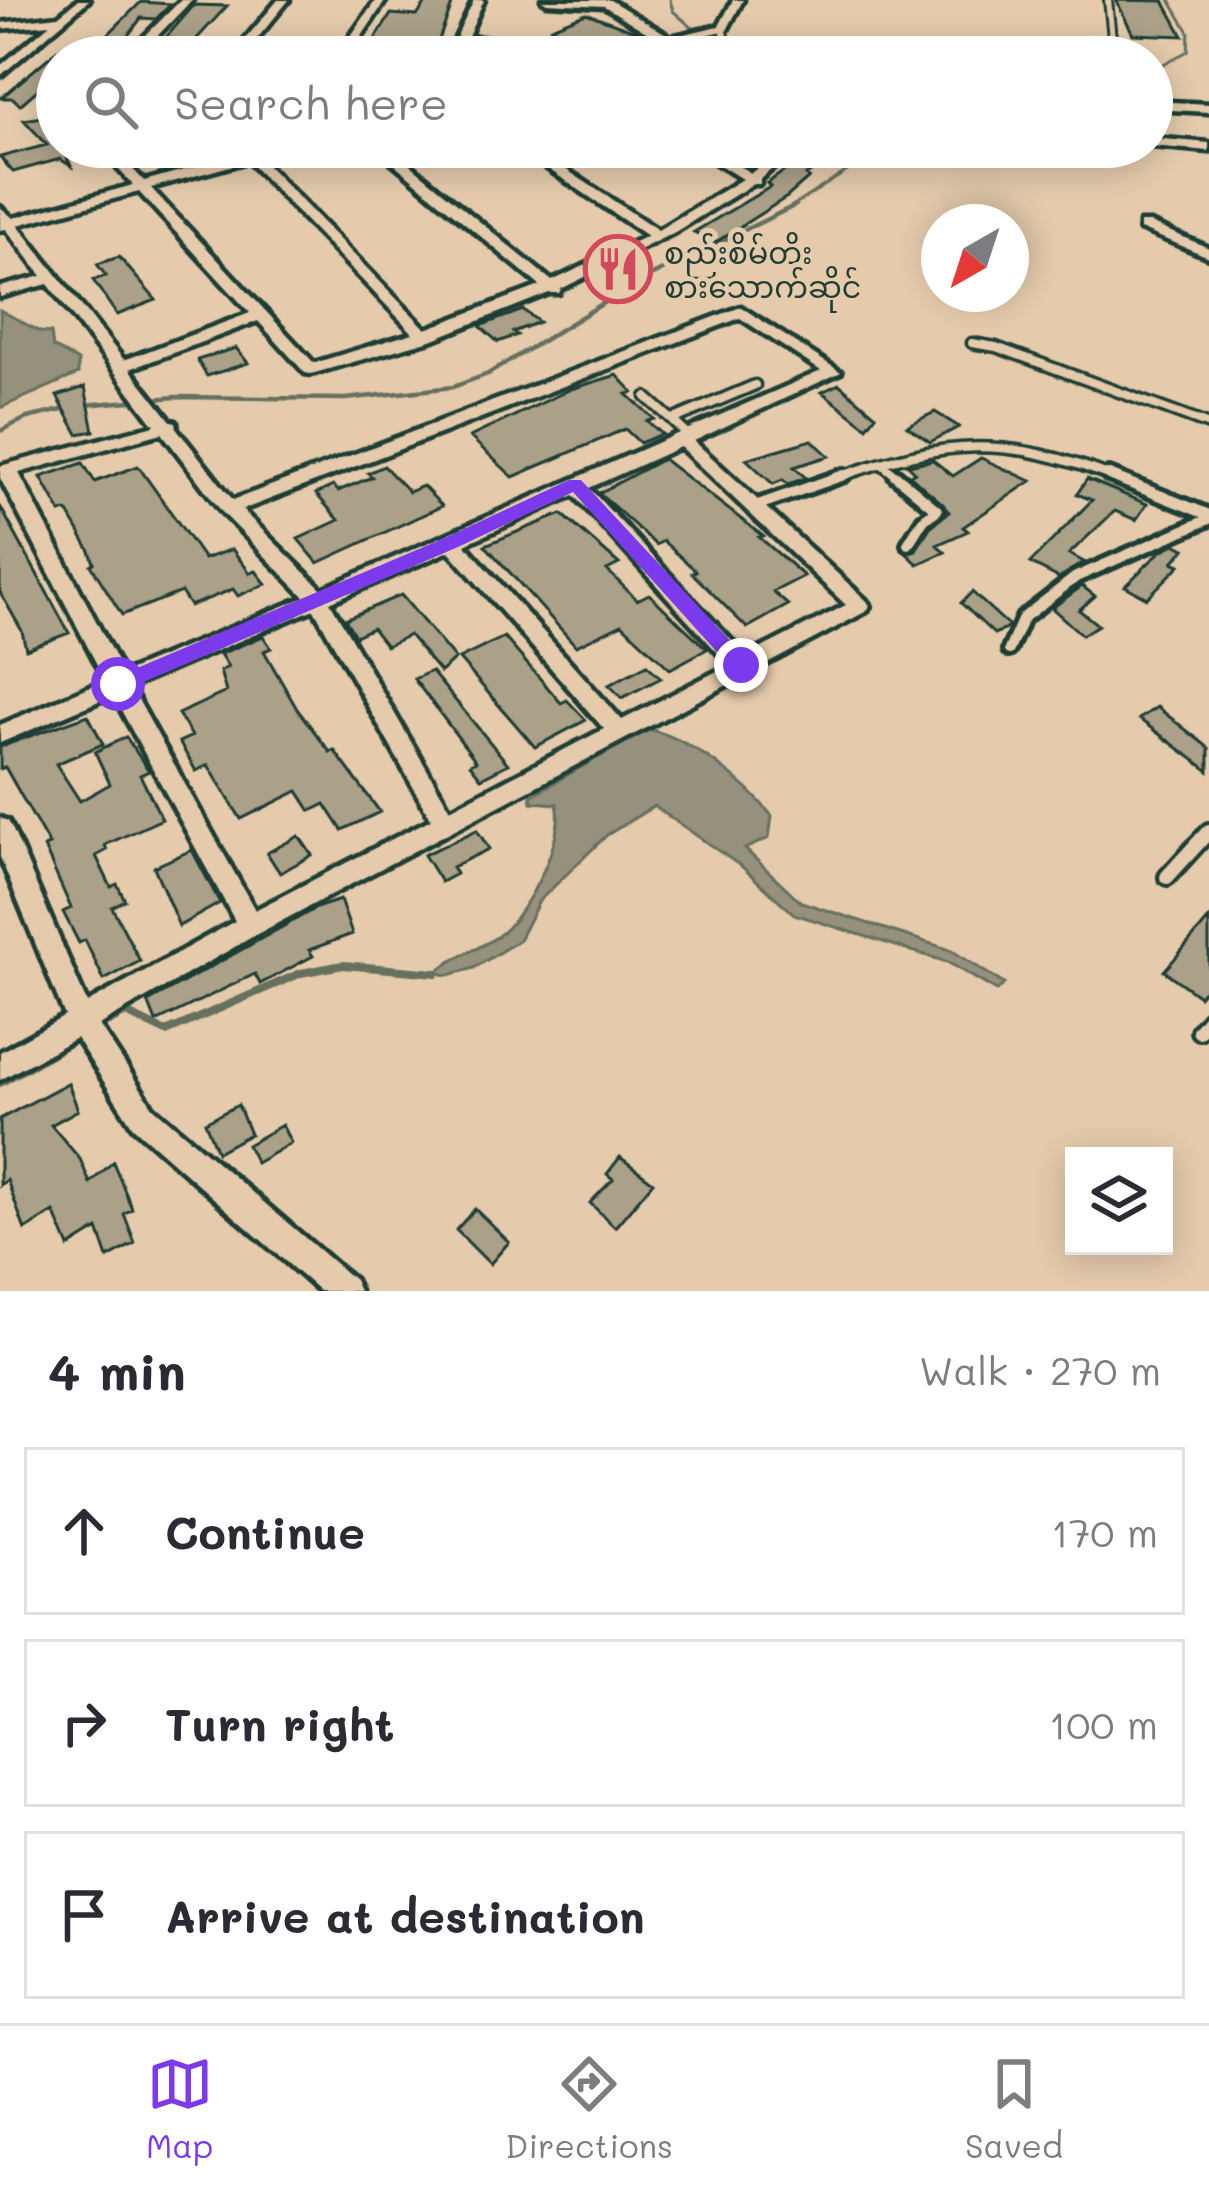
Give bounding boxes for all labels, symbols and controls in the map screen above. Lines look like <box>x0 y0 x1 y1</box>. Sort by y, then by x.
search box <box>36 36 1173 168</box>
icon: search <box>78 69 144 135</box>
text: Search here <box>174 73 448 131</box>
north arrow <box>921 204 1029 312</box>
place label: စည်းစိမ်တိုး စားသောက်ဆိုင် <box>664 232 861 313</box>
restaurant icon: စည်းစိမ်တိုး စားသောက်ဆိုင် <box>583 234 653 304</box>
route end <box>714 638 768 692</box>
route start <box>91 657 145 711</box>
map controls <box>1065 1147 1173 1255</box>
button: layers <box>1065 1147 1173 1255</box>
text: 4 min <box>48 1336 186 1403</box>
text: Walk · 270 m <box>919 1344 1161 1395</box>
icon: ahead <box>51 1498 117 1564</box>
text: Continue <box>165 1502 365 1560</box>
text: 170 m <box>1051 1506 1158 1557</box>
icon: right <box>51 1690 117 1756</box>
text: Turn right <box>165 1694 394 1752</box>
text: 100 m <box>1049 1698 1158 1749</box>
icon: arrive <box>51 1882 117 1948</box>
text: Arrive at destination <box>165 1886 645 1944</box>
tab: Map <box>146 2051 213 2166</box>
tab: Directions <box>505 2051 673 2166</box>
tab: Saved <box>965 2051 1063 2166</box>

